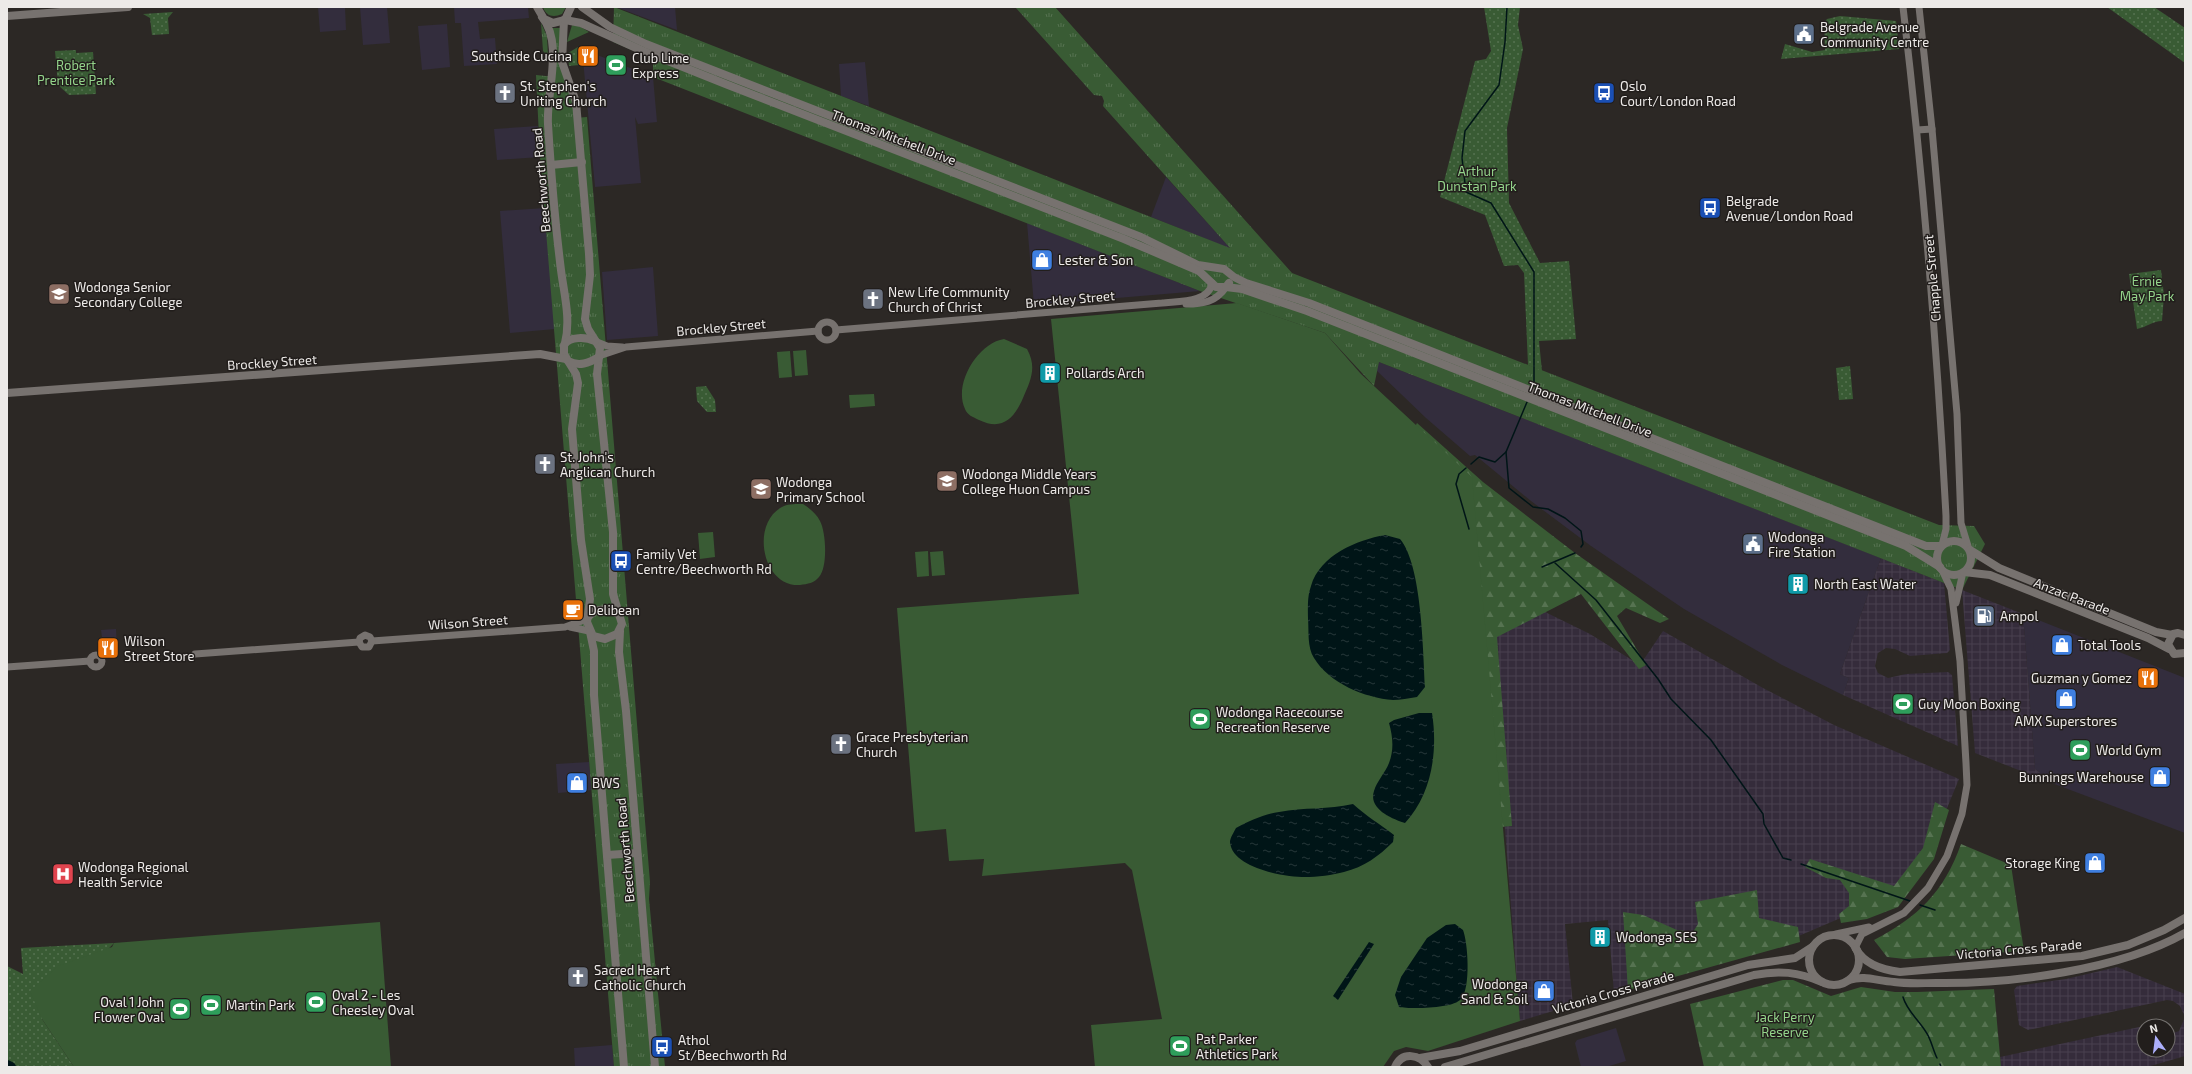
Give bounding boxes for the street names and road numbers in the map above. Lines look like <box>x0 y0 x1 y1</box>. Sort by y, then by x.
street label: Thomas Mitchell Drive <box>829 106 959 168</box>
street label: Beechworth Road <box>528 127 554 233</box>
street label: Chapple Street <box>1920 234 1944 322</box>
street label: Brockley Street <box>1025 287 1116 311</box>
street label: Brockley Street <box>676 315 767 339</box>
street label: Brockley Street <box>227 351 317 373</box>
street label: Thomas Mitchell Drive <box>1525 378 1655 440</box>
street label: Anzac Parade <box>2032 574 2112 618</box>
street label: Wilson Street <box>428 611 508 633</box>
street label: Beechworth Road <box>612 797 638 903</box>
street label: Victoria Cross Parade <box>1956 936 2082 962</box>
street label: Victoria Cross Parade <box>1550 967 1676 1017</box>

